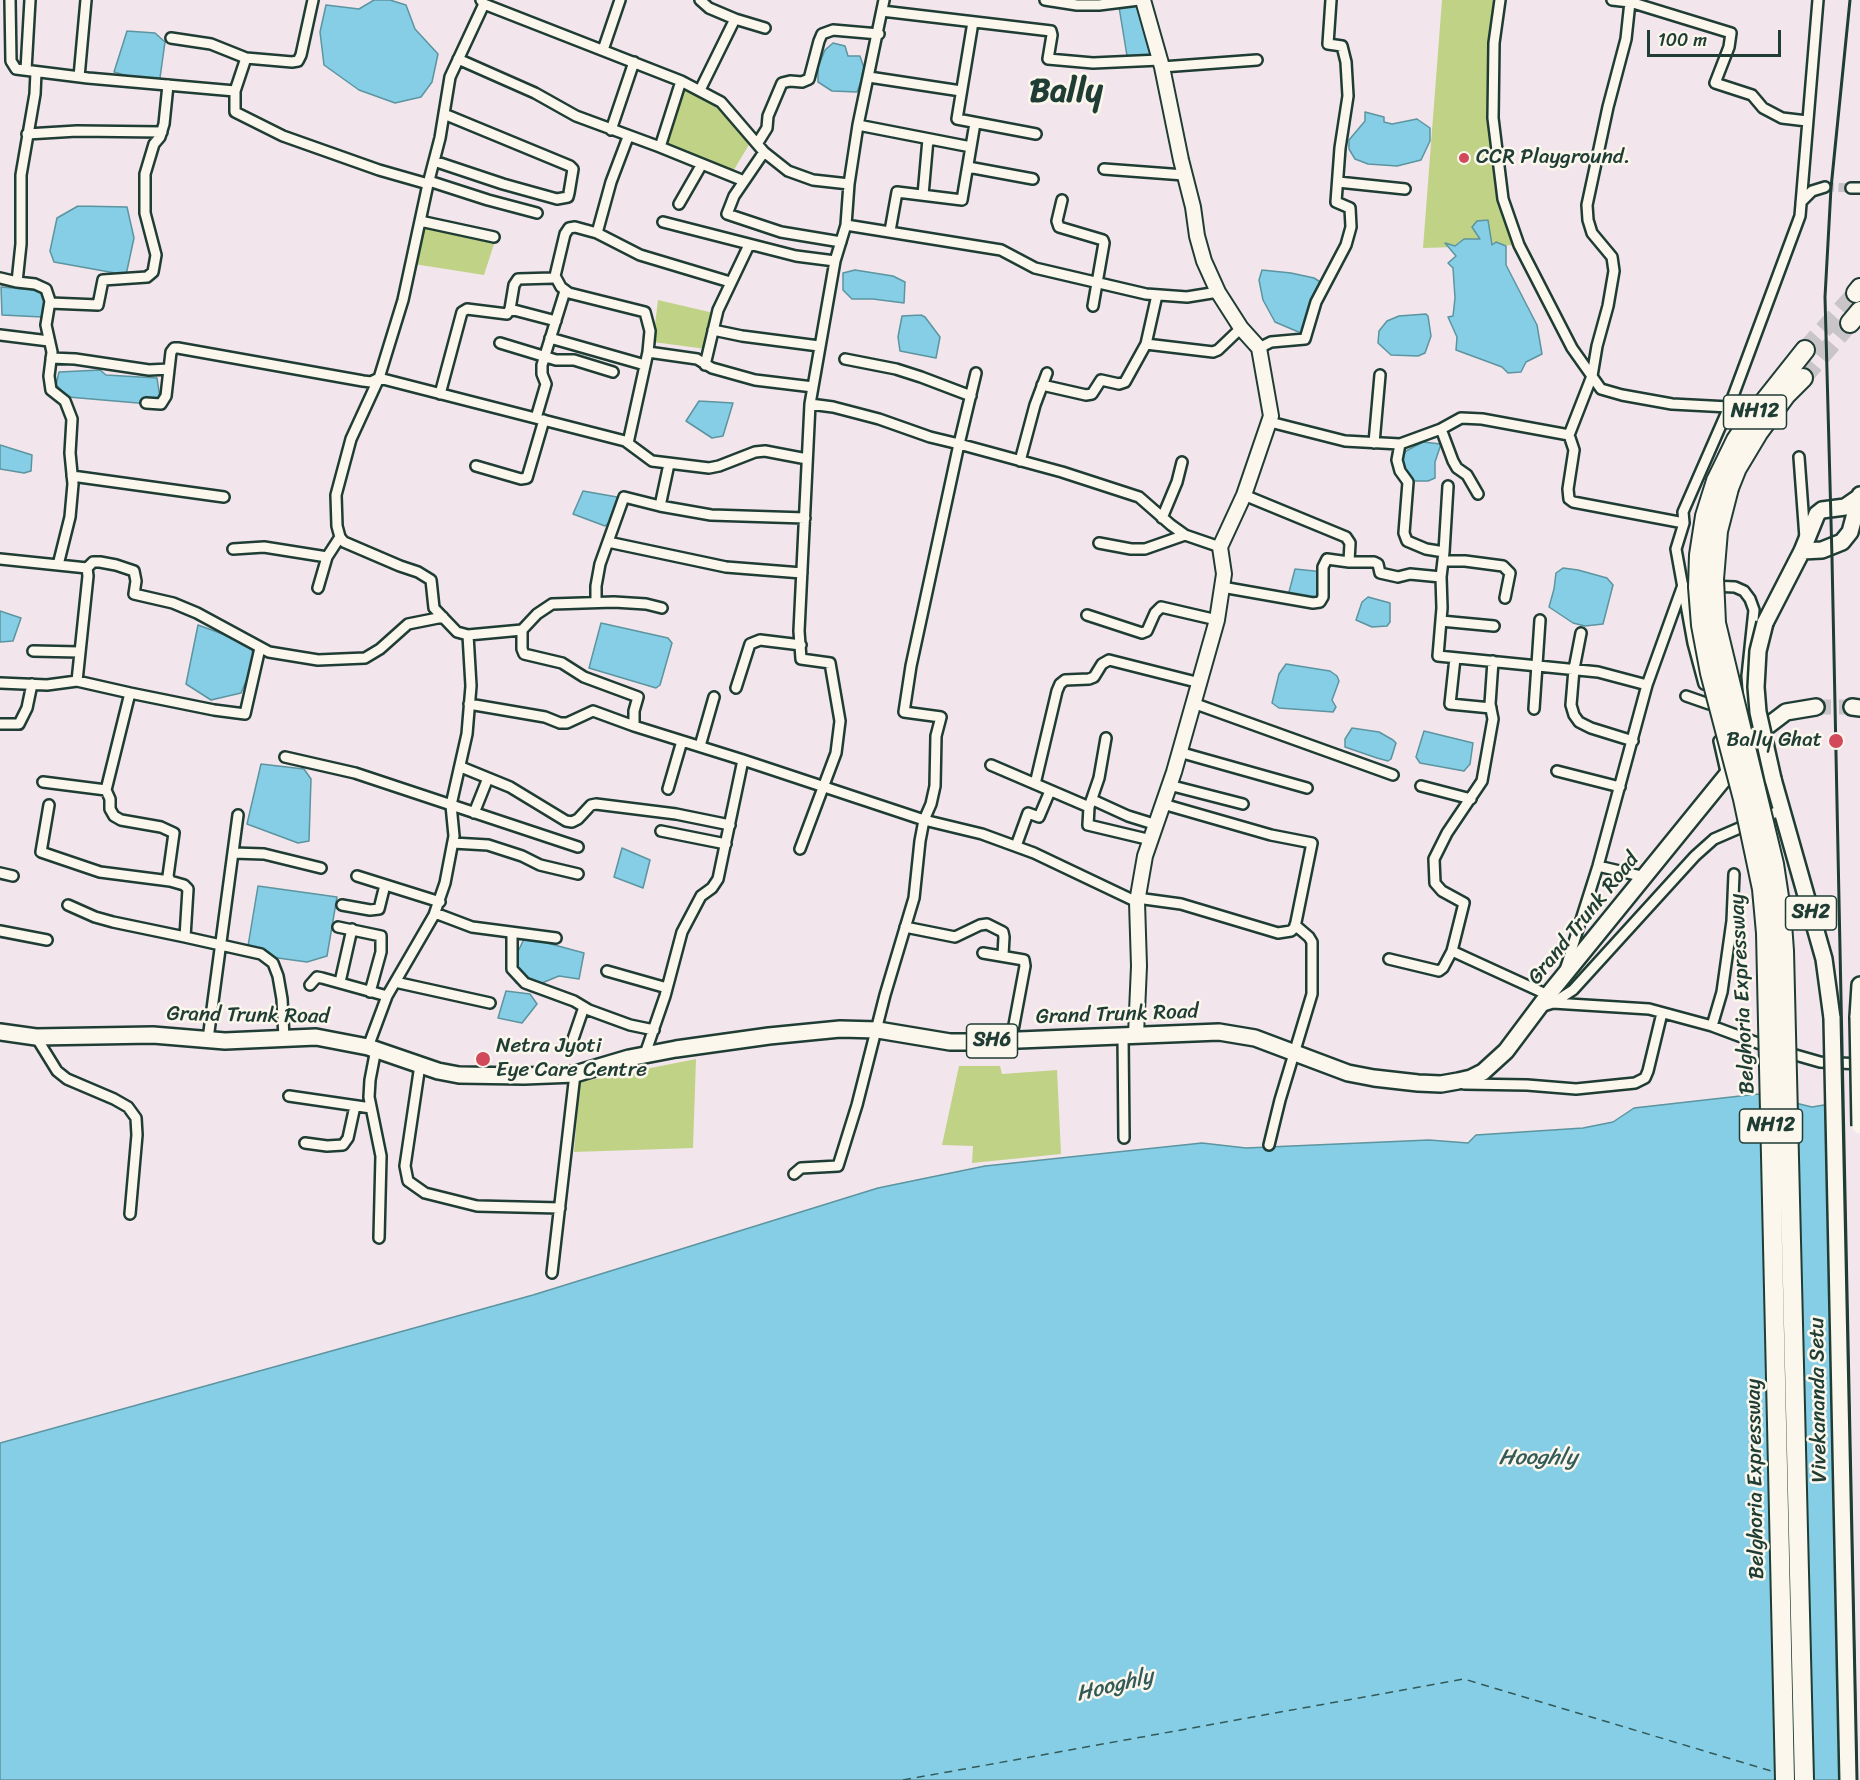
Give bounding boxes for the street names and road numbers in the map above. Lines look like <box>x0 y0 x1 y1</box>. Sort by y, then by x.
road number: NH12 <box>1724 395 1786 429</box>
street label: Grand Trunk Road <box>1523 848 1645 990</box>
street label: Belghoria Expressway <box>1725 893 1761 1095</box>
road number: SH2 <box>1786 896 1836 930</box>
street label: Grand Trunk Road <box>1035 1000 1199 1030</box>
street label: Grand Trunk Road <box>166 1002 330 1030</box>
road number: SH6 <box>966 1024 1018 1058</box>
road number: NH12 <box>1740 1109 1802 1143</box>
street label: Vivekananda Setu <box>1805 1317 1833 1483</box>
street label: Belghoria Expressway <box>1742 1378 1770 1580</box>

